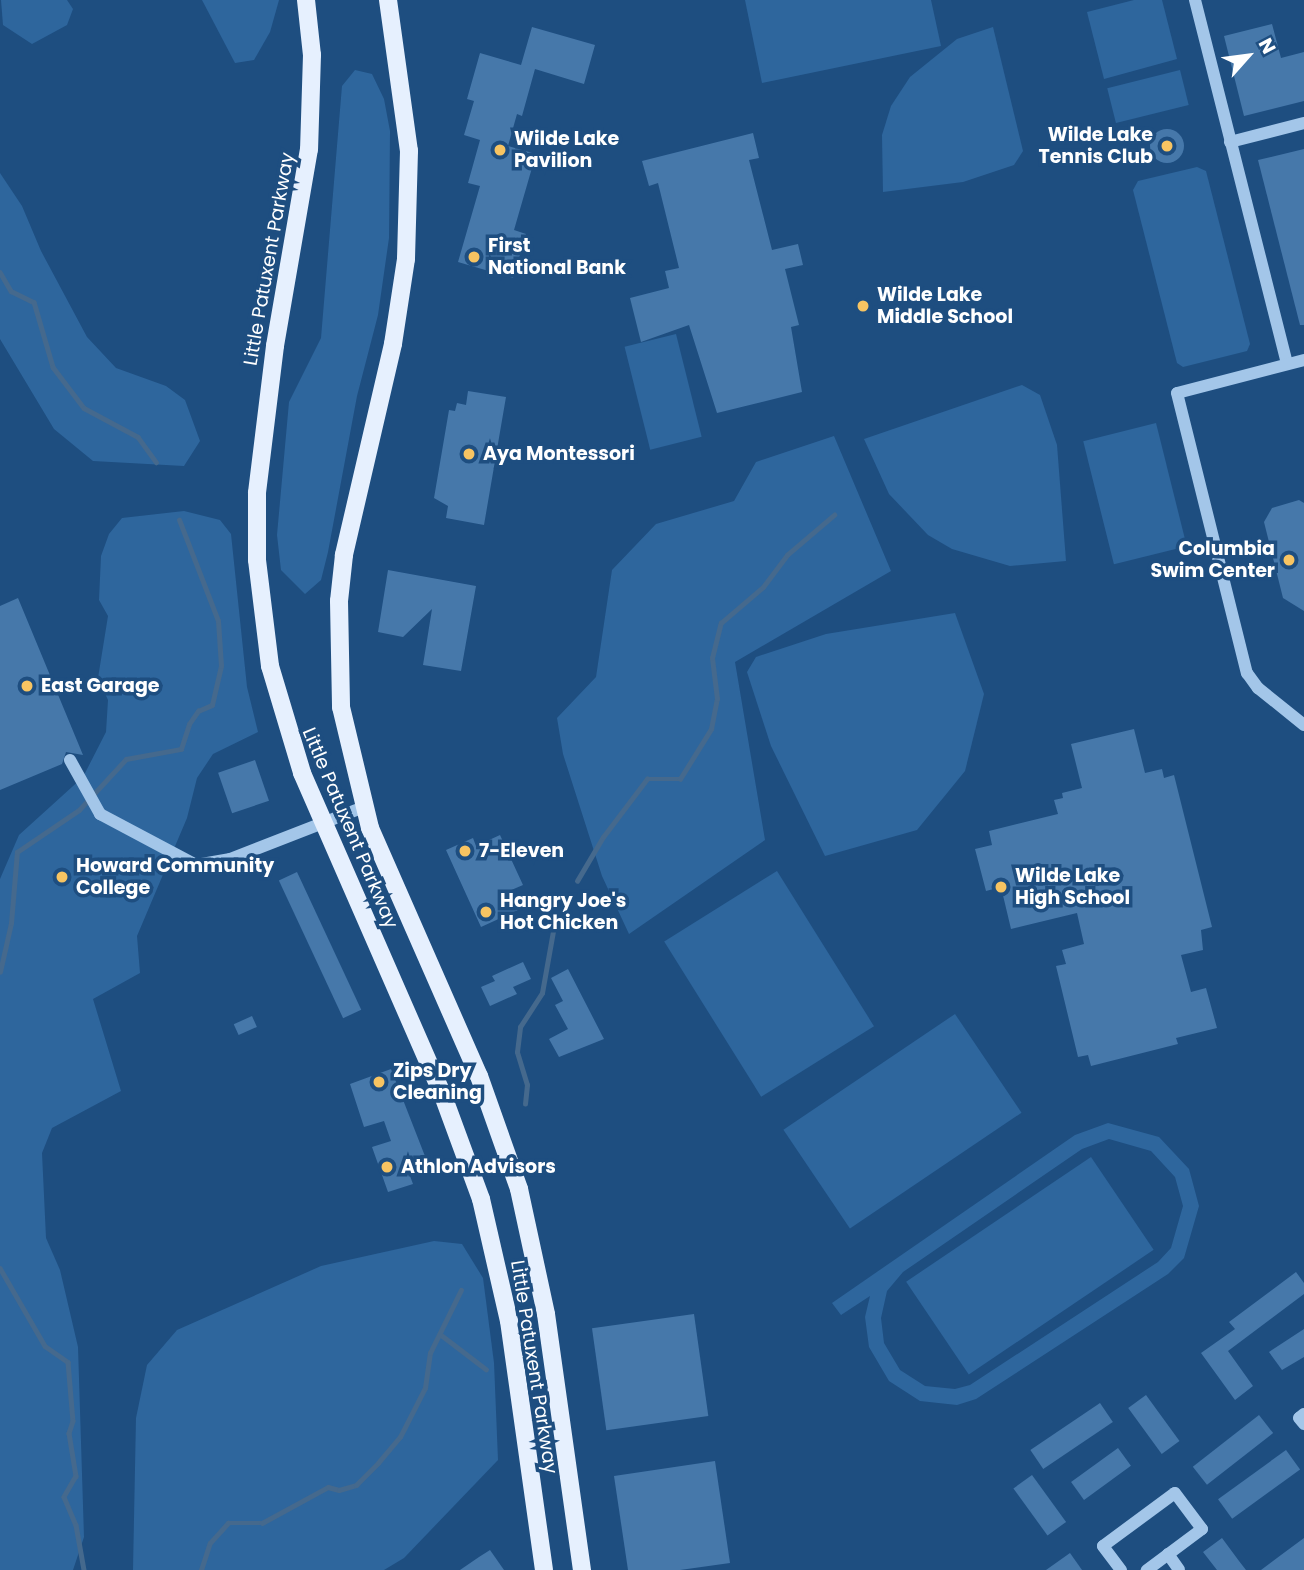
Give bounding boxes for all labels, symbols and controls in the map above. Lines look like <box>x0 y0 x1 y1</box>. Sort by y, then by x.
north arrow <box>1213 21 1283 91</box>
text: N <box>1252 33 1282 59</box>
place label: Wilde Lake Tennis Club <box>1038 124 1153 168</box>
place label: Wilde Lake Pavilion <box>514 128 619 172</box>
marker: Wilde Lake Tennis Club <box>1159 138 1175 154</box>
marker: Wilde Lake Pavilion <box>492 142 508 158</box>
street label: Little Patuxent Parkway <box>239 151 299 367</box>
place label: First National Bank <box>488 235 626 279</box>
marker: First National Bank <box>466 249 482 265</box>
place label: Wilde Lake Middle School <box>877 284 1013 328</box>
marker: Wilde Lake Middle School <box>855 298 871 314</box>
place label: Aya Montessori <box>483 443 635 465</box>
marker: Aya Montessori <box>461 446 477 462</box>
place label: Columbia Swim Center <box>1151 538 1275 582</box>
marker: Columbia Swim Center <box>1281 552 1297 568</box>
place label: East Garage <box>41 675 160 697</box>
marker: East Garage <box>19 678 35 694</box>
street label: Little Patuxent Parkway <box>297 724 403 932</box>
place label: 7-Eleven <box>479 840 564 862</box>
marker: 7-Eleven <box>457 843 473 859</box>
place label: Howard Community College <box>76 855 274 899</box>
place label: Wilde Lake High School <box>1015 865 1130 909</box>
marker: Howard Community College <box>54 869 70 885</box>
marker: Wilde Lake High School <box>993 879 1009 895</box>
place label: Hangry Joe's Hot Chicken <box>500 890 626 934</box>
marker: Hangry Joe's Hot Chicken <box>478 904 494 920</box>
place label: Zips Dry Cleaning <box>393 1060 482 1104</box>
marker: Zips Dry Cleaning <box>371 1074 387 1090</box>
place label: Athlon Advisors <box>401 1156 556 1178</box>
marker: Athlon Advisors <box>379 1159 395 1175</box>
street label: Little Patuxent Parkway <box>506 1259 562 1475</box>

